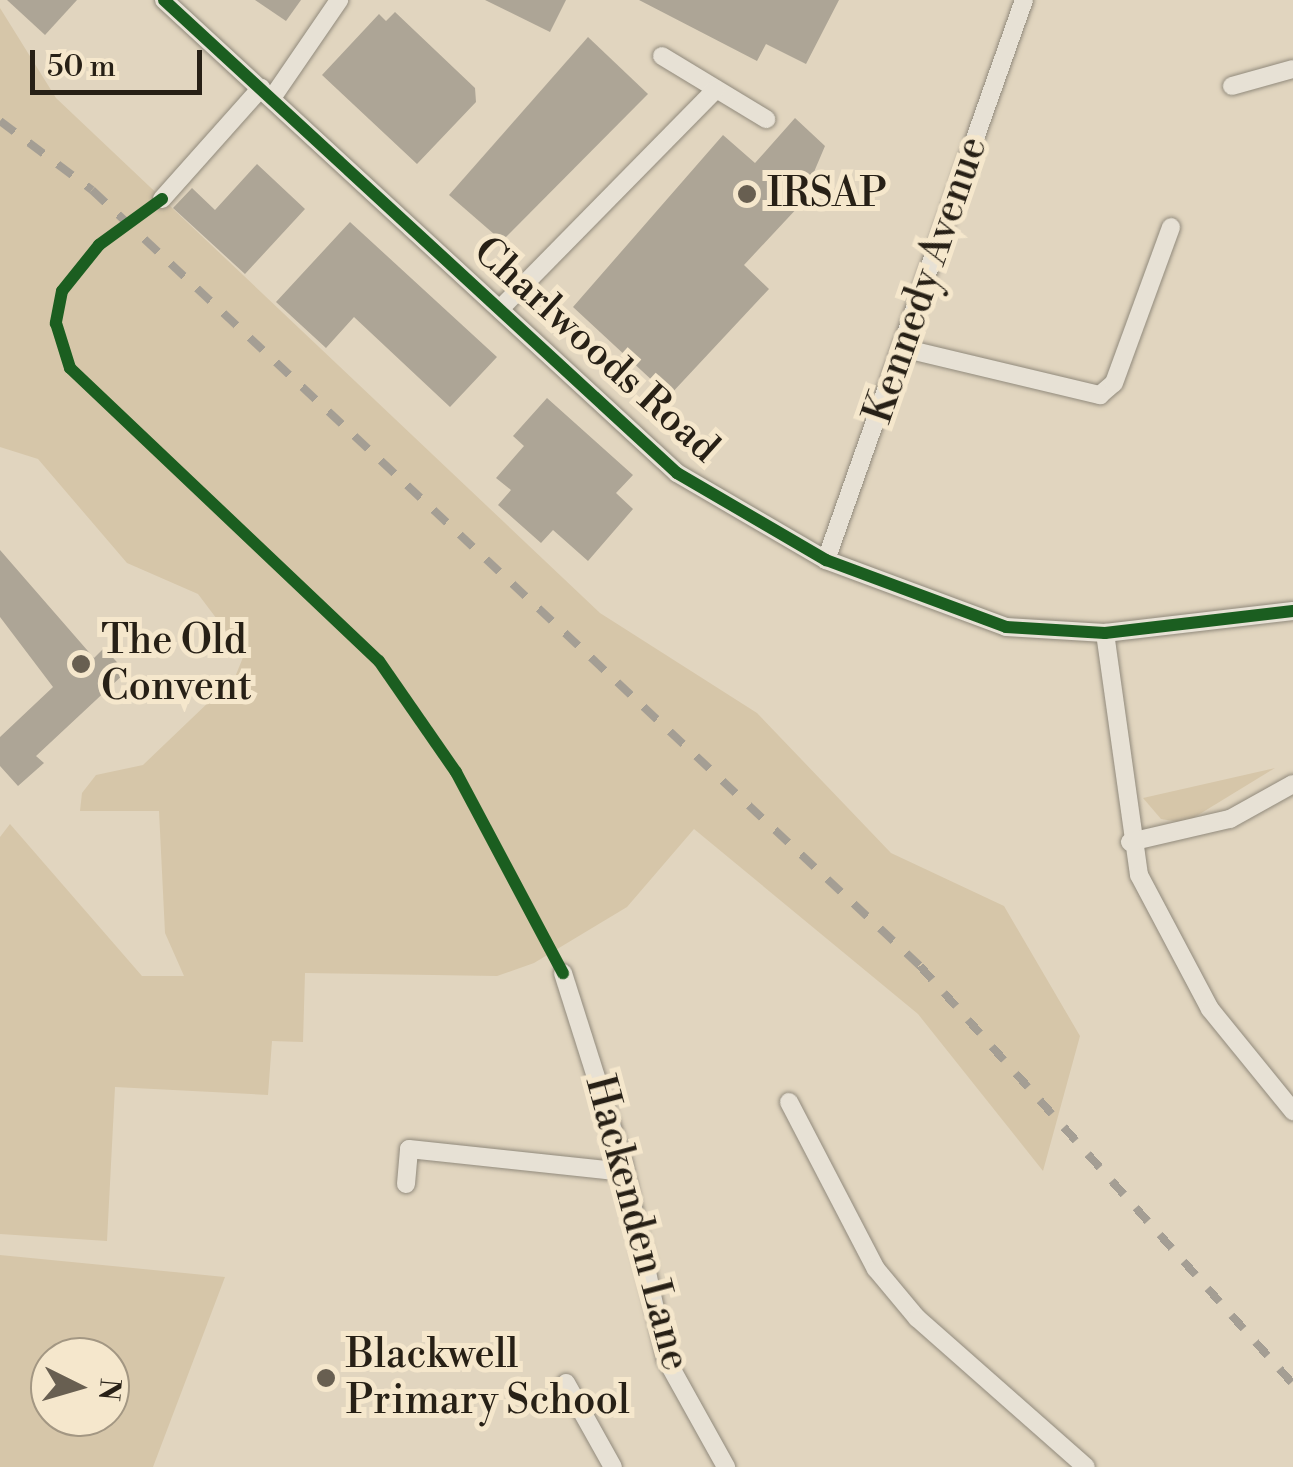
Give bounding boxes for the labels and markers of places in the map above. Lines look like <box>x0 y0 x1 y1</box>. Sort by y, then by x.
place label: IRSAP <box>767 170 887 218</box>
marker: IRSAP <box>736 183 758 205</box>
place label: The Old Convent <box>101 617 252 711</box>
marker: The Old Convent <box>70 653 92 675</box>
place label: Blackwell Primary School <box>346 1331 630 1425</box>
marker: Blackwell Primary School <box>315 1367 337 1389</box>

